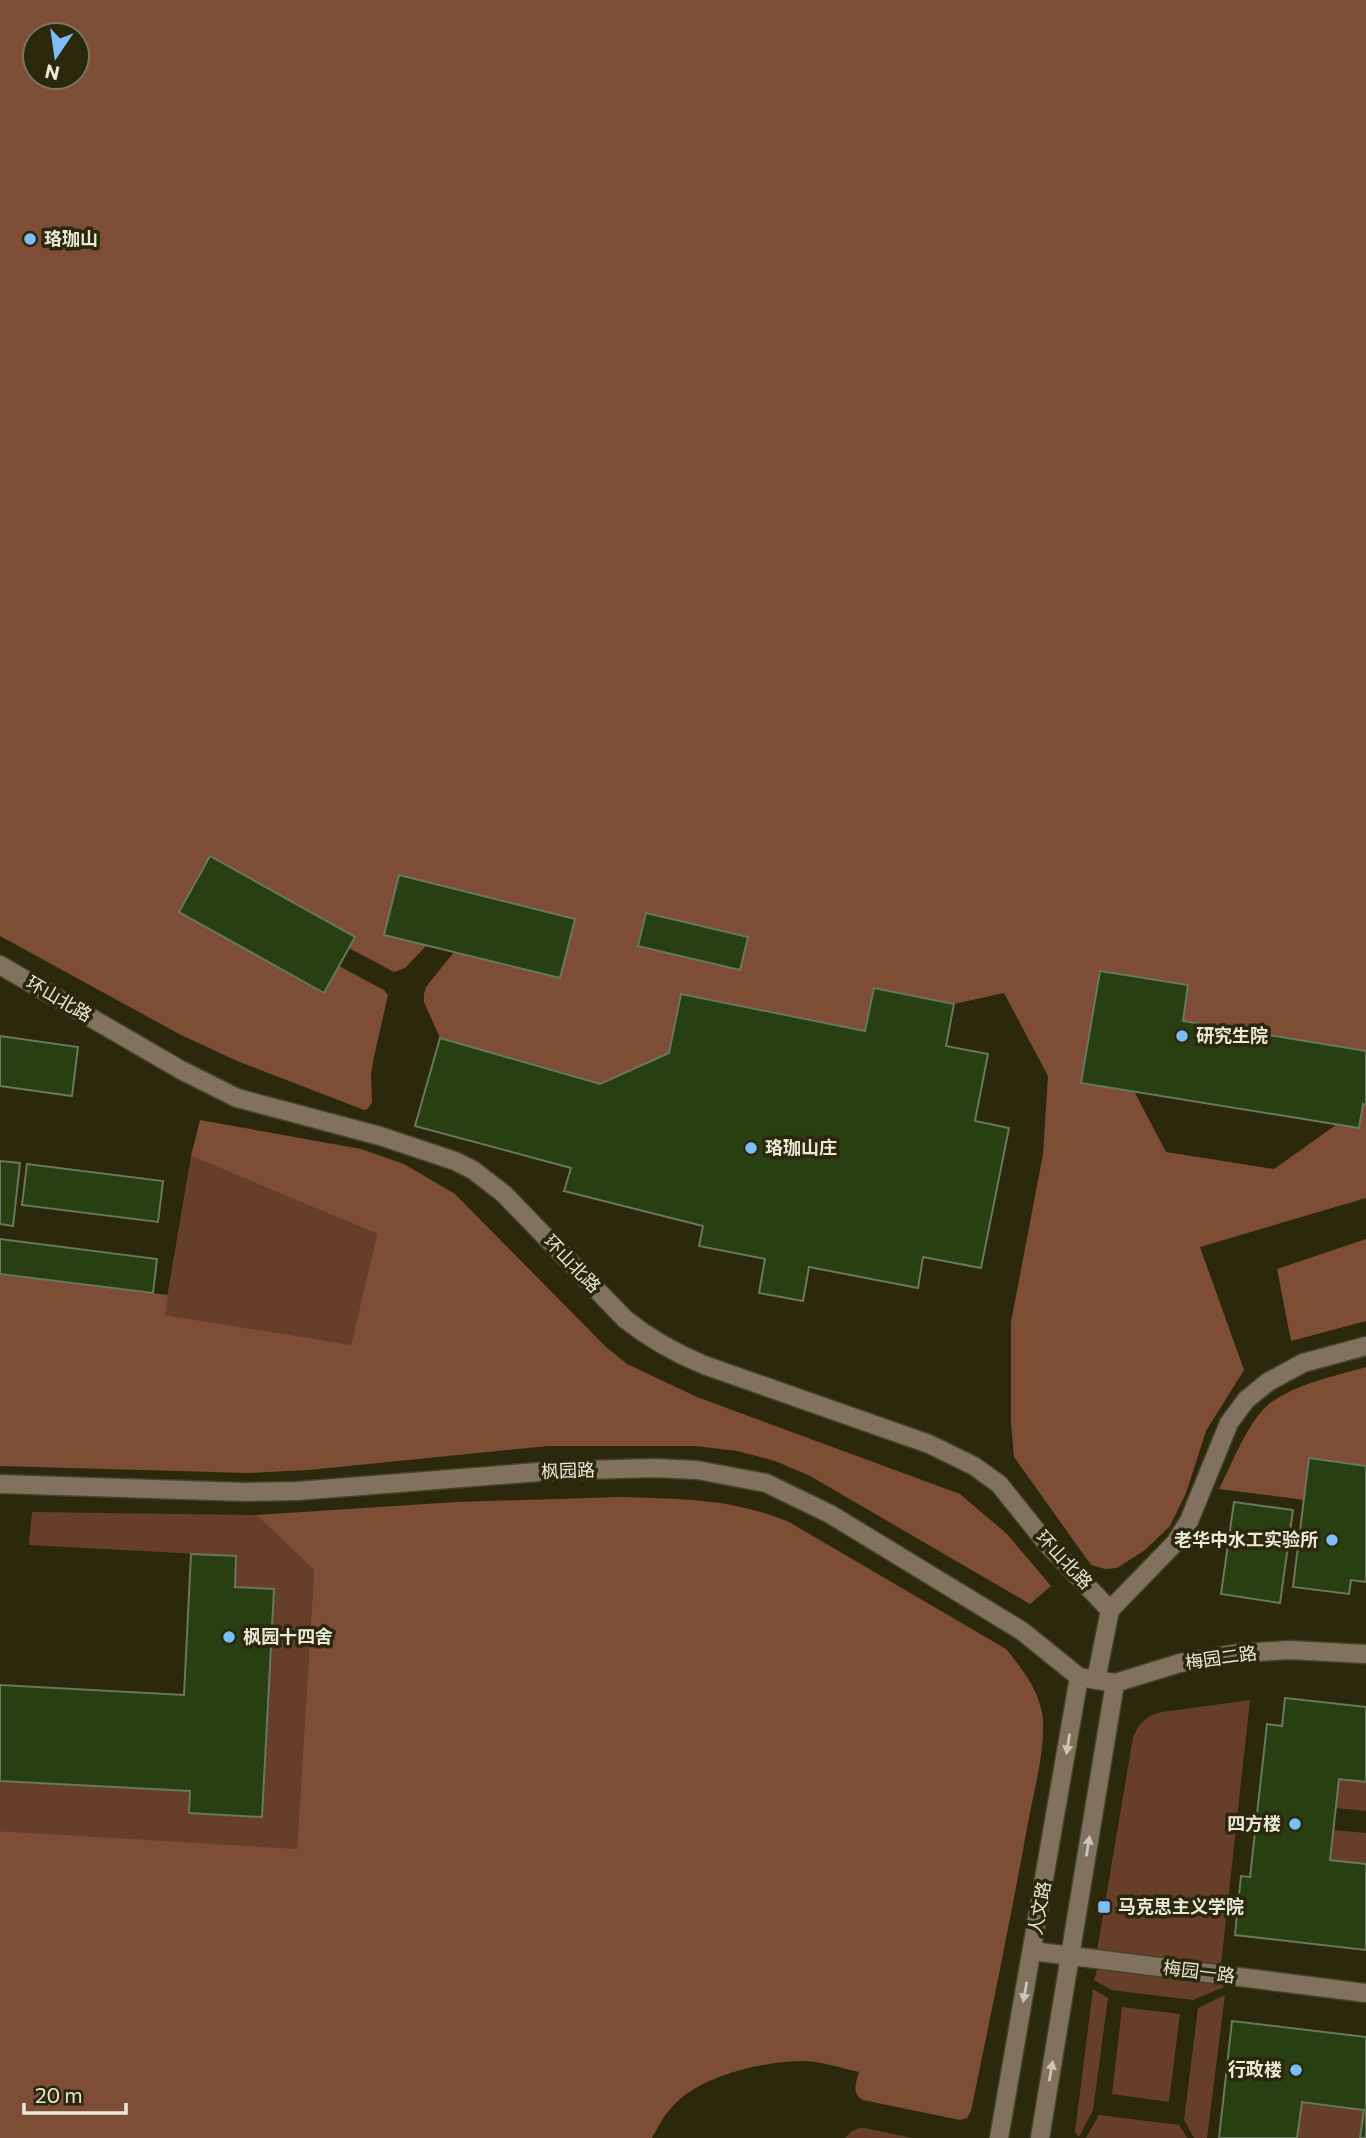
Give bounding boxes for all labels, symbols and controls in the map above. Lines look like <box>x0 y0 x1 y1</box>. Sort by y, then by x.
north arrow <box>21 21 91 91</box>
text: N <box>43 60 62 86</box>
place label: 珞珈山 <box>44 227 98 249</box>
marker: 珞珈山 <box>22 231 38 247</box>
street label: 环山北路 <box>23 971 96 1026</box>
place label: 研究生院 <box>1196 1024 1268 1046</box>
marker: 研究生院 <box>1174 1028 1190 1044</box>
place label: 珞珈山庄 <box>765 1136 837 1158</box>
marker: 珞珈山庄 <box>743 1140 759 1156</box>
street label: 环山北路 <box>540 1230 606 1297</box>
street label: 枫园路 <box>541 1458 595 1482</box>
street label: 环山北路 <box>1032 1525 1097 1593</box>
place label: 老华中水工实验所 <box>1174 1528 1318 1550</box>
marker: 老华中水工实验所 <box>1324 1532 1340 1548</box>
place label: 枫园十四舍 <box>243 1625 333 1647</box>
marker: 枫园十四舍 <box>221 1629 237 1645</box>
street label: 梅园二路 <box>1184 1641 1258 1673</box>
one-way arrow <box>1062 1733 1073 1755</box>
place label: 四方楼 <box>1227 1812 1281 1834</box>
marker: 四方楼 <box>1287 1816 1303 1832</box>
one-way arrow <box>1083 1835 1094 1857</box>
street label: 人文路 <box>1023 1879 1055 1936</box>
place label: 马克思主义学院 <box>1118 1895 1244 1917</box>
marker: 马克思主义学院 <box>1096 1899 1112 1915</box>
street label: 梅园一路 <box>1162 1956 1236 1986</box>
one-way arrow <box>1019 1982 1030 2004</box>
place label: 行政楼 <box>1228 2058 1282 2080</box>
one-way arrow <box>1046 2060 1057 2082</box>
marker: 行政楼 <box>1288 2062 1304 2078</box>
scale bar <box>24 2072 126 2116</box>
text: 20 m <box>35 2082 83 2107</box>

